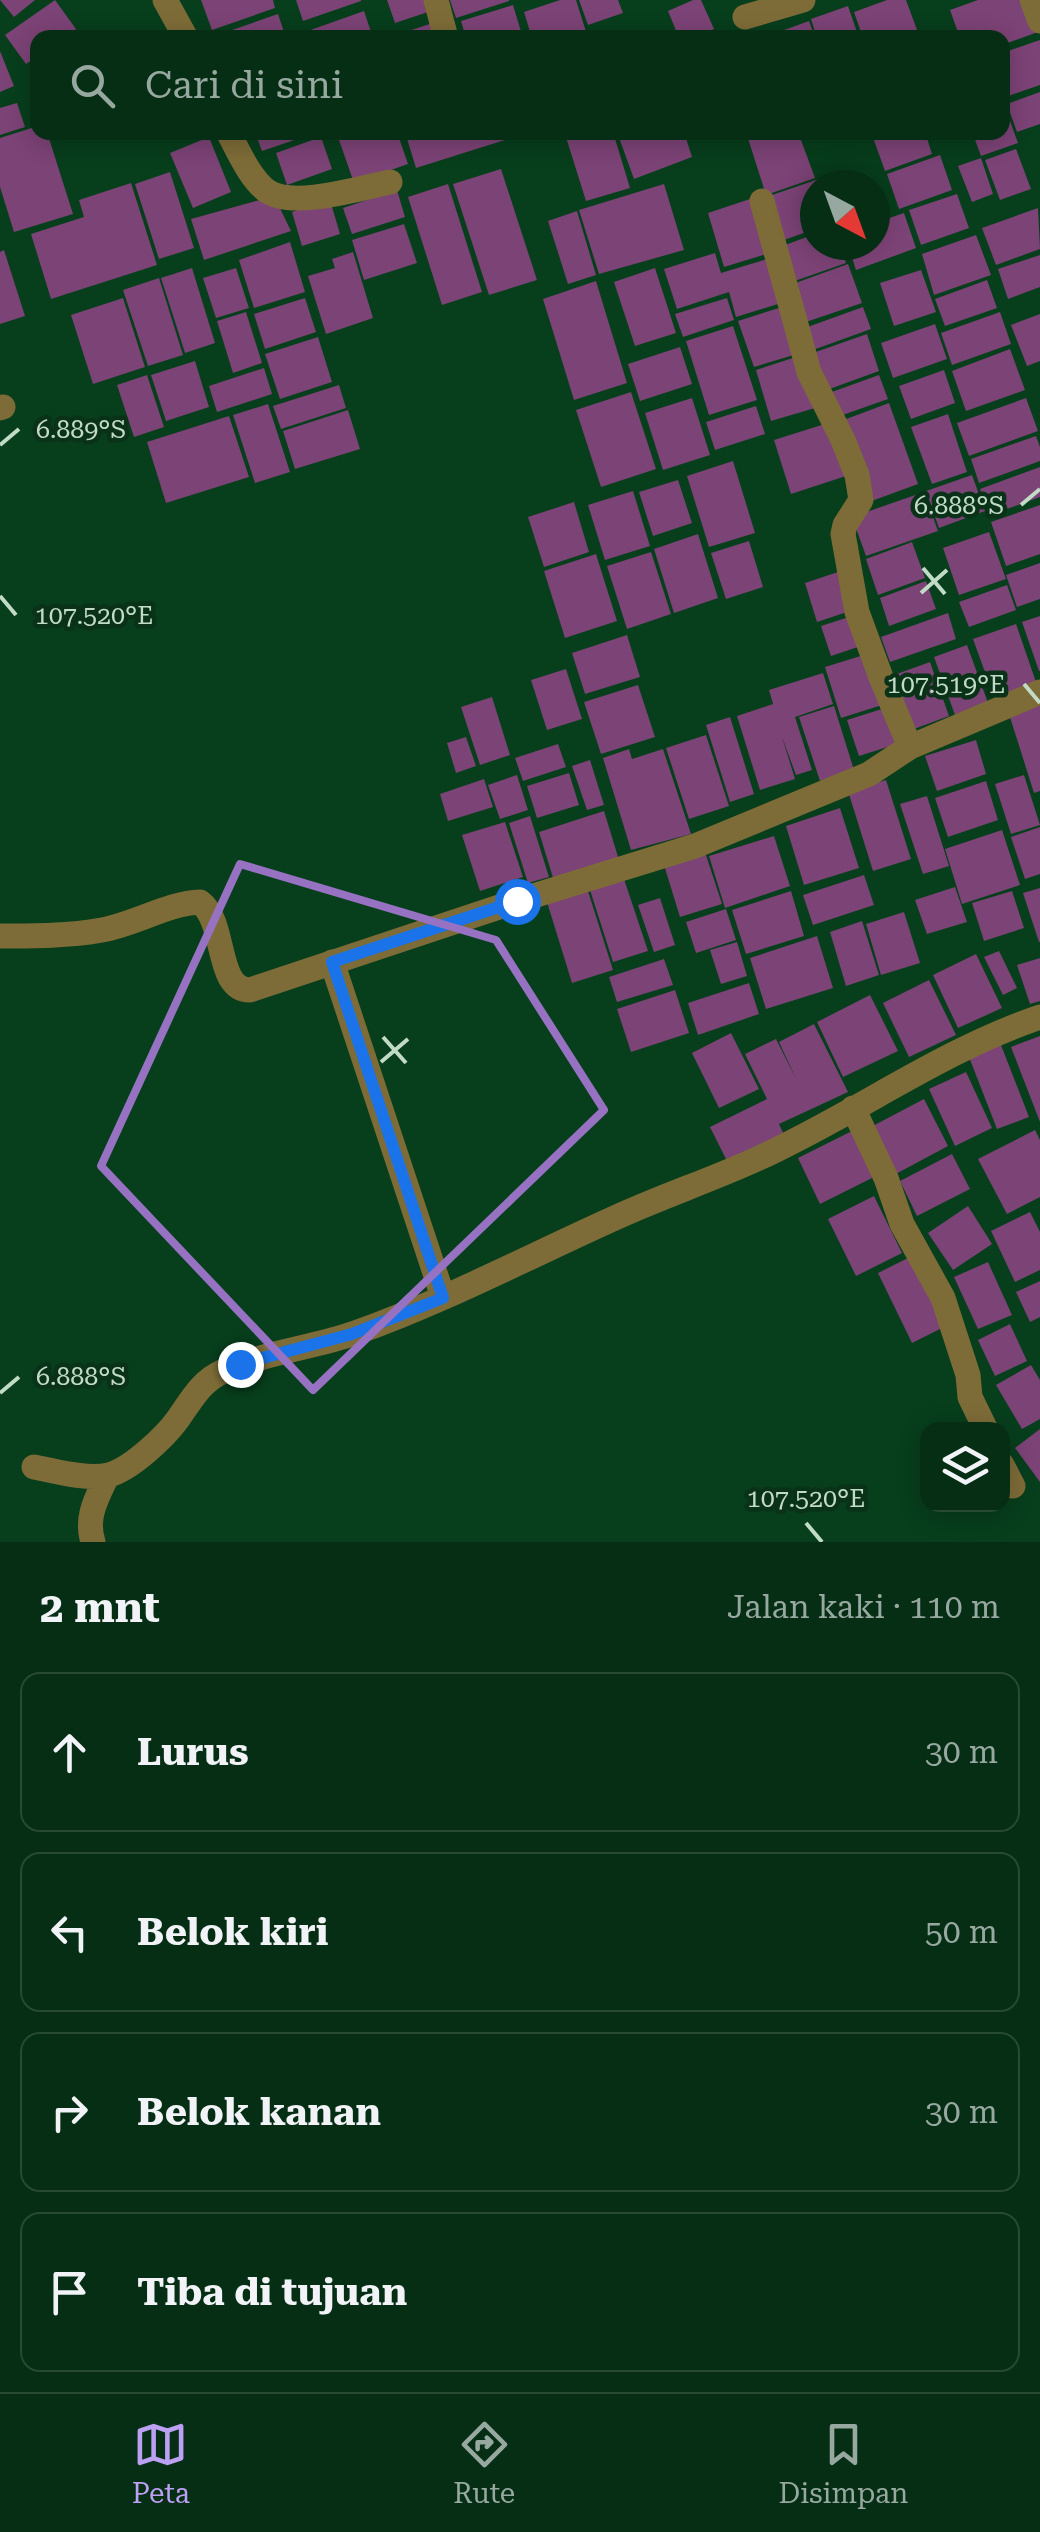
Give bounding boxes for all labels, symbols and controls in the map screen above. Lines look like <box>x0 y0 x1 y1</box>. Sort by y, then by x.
search box <box>30 30 1010 140</box>
icon: search <box>65 58 120 113</box>
text: Cari di sini <box>145 63 343 107</box>
north arrow <box>800 170 890 260</box>
text: 6.889°S <box>36 415 126 444</box>
text: 6.888°S <box>914 491 1004 520</box>
text: 107.520°E <box>35 601 153 630</box>
text: 107.519°E <box>887 670 1005 699</box>
route start <box>495 879 541 925</box>
route end <box>218 1342 264 1388</box>
text: 6.888°S <box>36 1362 126 1391</box>
map controls <box>920 1422 1010 1512</box>
button: layers <box>920 1422 1010 1512</box>
text: 107.520°E <box>747 1484 865 1513</box>
text: 2 mnt <box>40 1583 160 1632</box>
text: Jalan kaki · 110 m <box>727 1588 1000 1626</box>
icon: ahead <box>42 1725 97 1780</box>
text: Lurus <box>137 1730 249 1774</box>
text: 30 m <box>925 1733 998 1771</box>
icon: left <box>42 1905 97 1960</box>
text: Belok kiri <box>137 1910 328 1954</box>
text: 50 m <box>925 1913 998 1951</box>
icon: right <box>42 2085 97 2140</box>
text: Belok kanan <box>137 2090 381 2134</box>
text: 30 m <box>925 2093 998 2131</box>
icon: arrive <box>42 2265 97 2320</box>
text: Tiba di tujuan <box>137 2270 407 2314</box>
tab: Peta <box>132 2417 190 2510</box>
tab: Rute <box>453 2417 515 2510</box>
tab: Disimpan <box>779 2417 908 2510</box>

